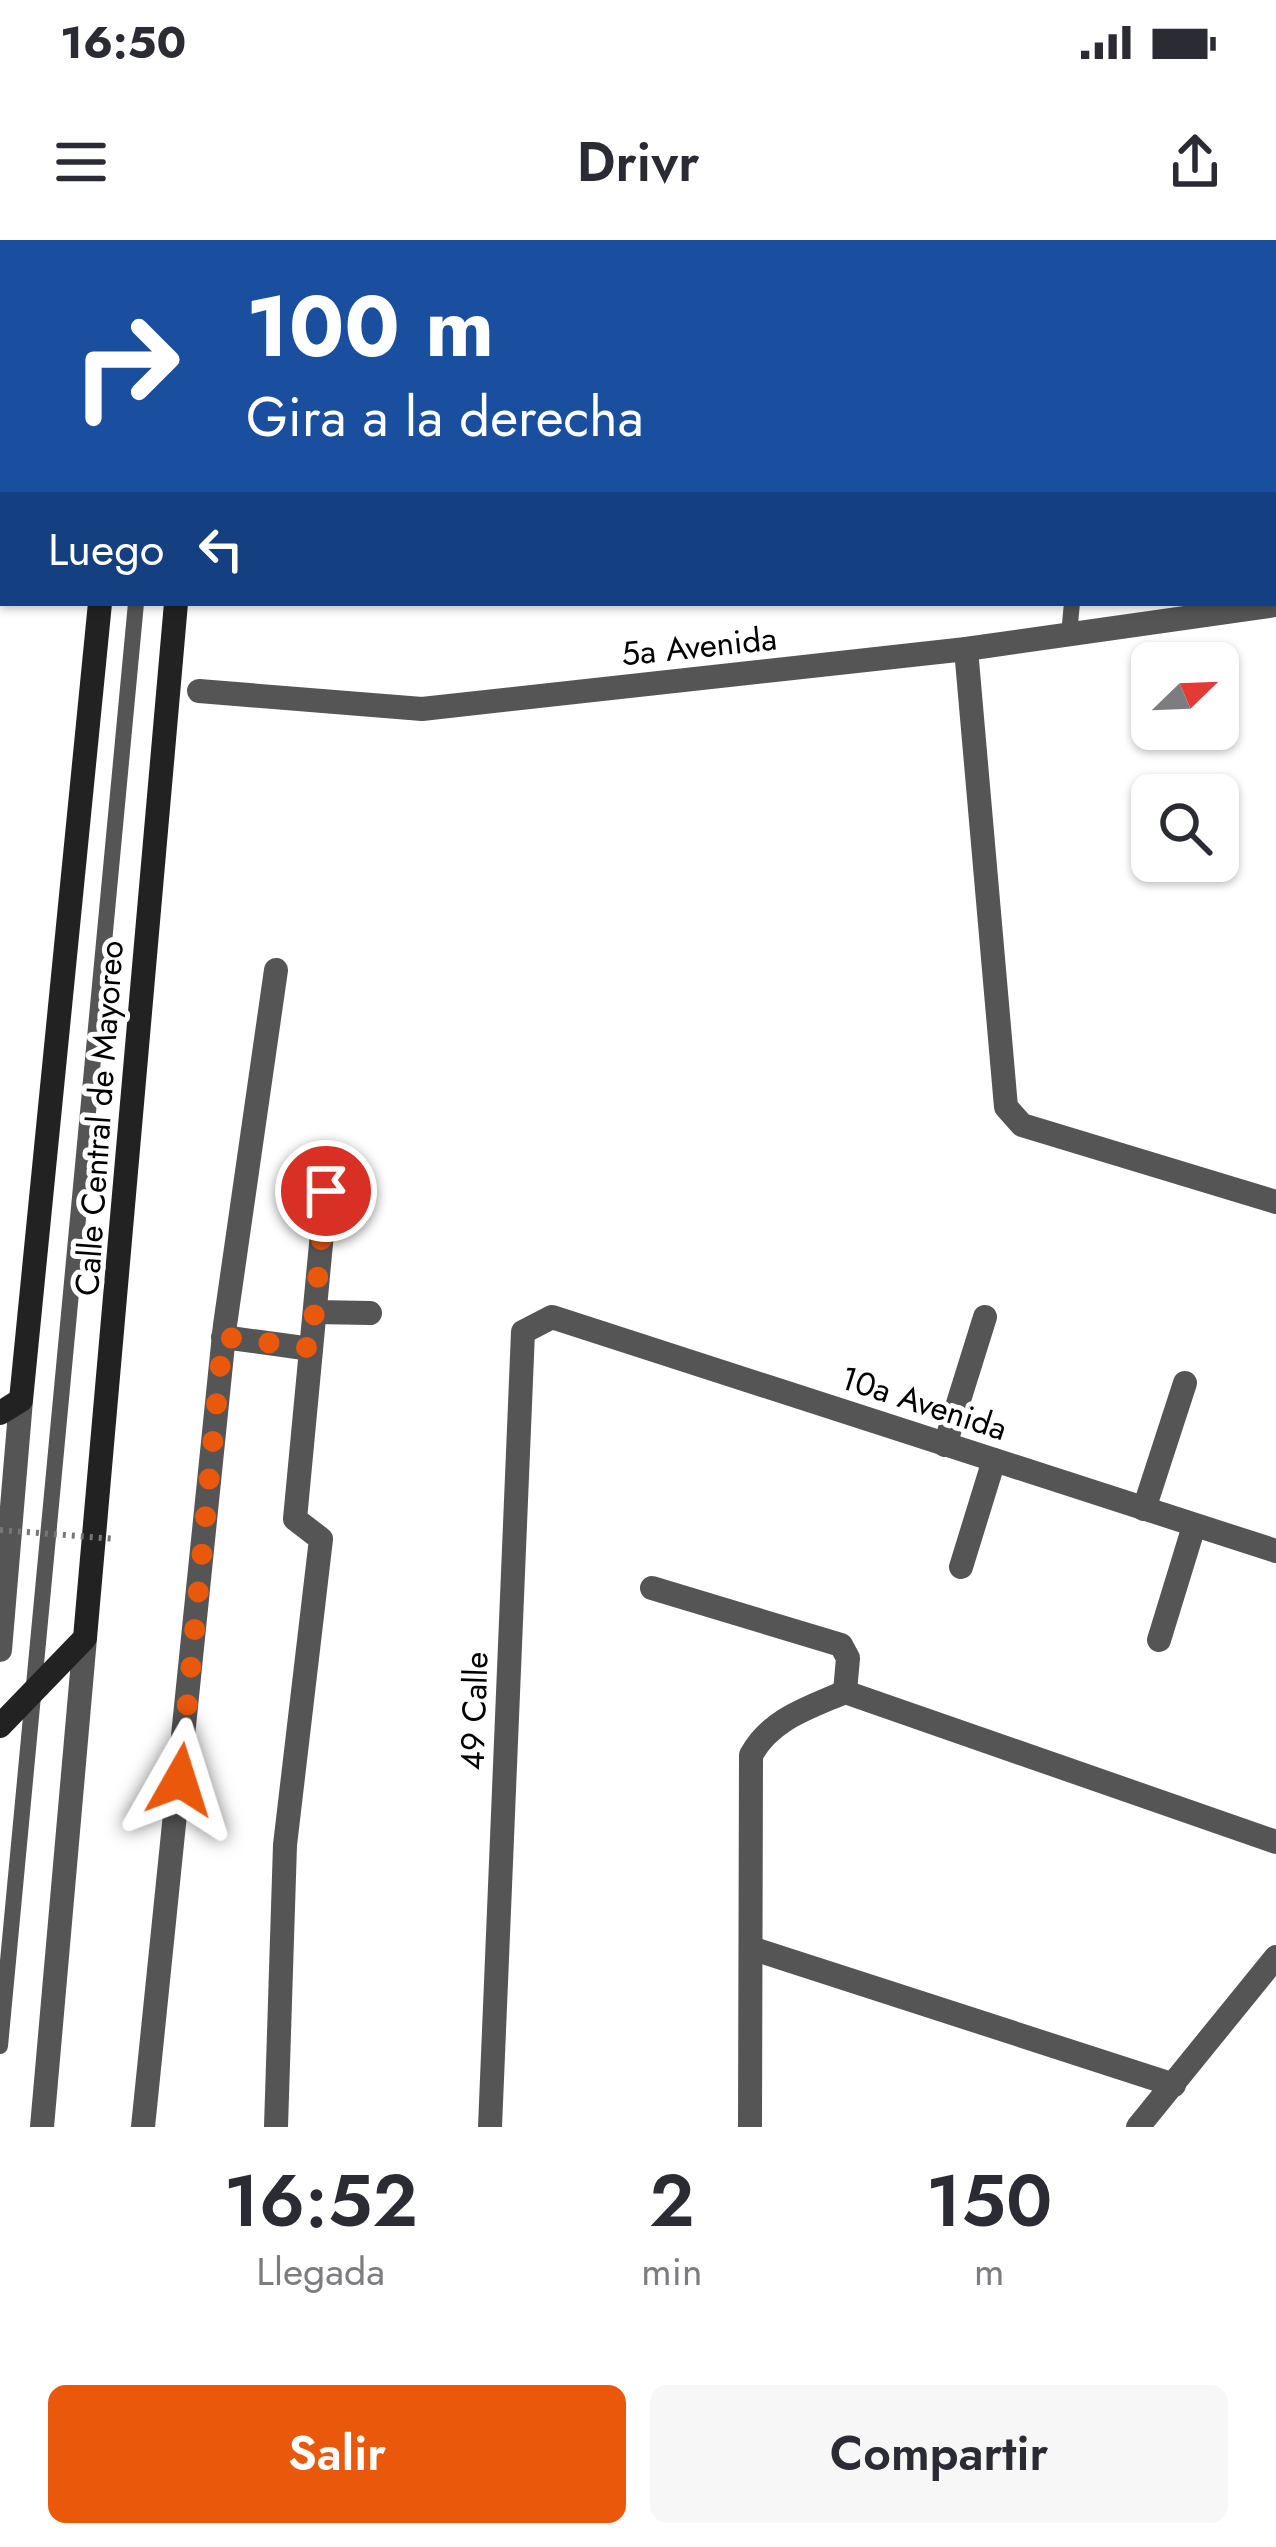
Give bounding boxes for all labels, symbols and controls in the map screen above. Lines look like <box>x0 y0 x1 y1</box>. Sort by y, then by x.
text: 16:50 <box>60 10 186 75</box>
text: Drivr <box>577 123 699 201</box>
icon: menu <box>48 129 114 195</box>
icon: share <box>1162 129 1228 195</box>
text: 100 m <box>246 266 494 388</box>
icon: right <box>48 288 204 444</box>
text: Gira a la derecha <box>246 378 644 456</box>
icon: left <box>188 516 254 582</box>
text: Luego <box>48 517 164 582</box>
street label: 5a Avenida <box>619 614 779 678</box>
north arrow <box>1131 642 1239 750</box>
map controls <box>1131 642 1239 882</box>
button: search <box>1131 774 1239 882</box>
street label: Calle Central de Mayoreo <box>63 939 135 1297</box>
pin <box>275 1140 377 1242</box>
icon: arrive <box>293 1158 359 1224</box>
street label: 10a Avenida <box>835 1354 1013 1452</box>
street label: 49 Calle <box>448 1651 500 1771</box>
position arrow <box>117 1717 243 1843</box>
text: 16:52 <box>224 2149 418 2253</box>
text: 2 <box>649 2149 695 2253</box>
text: 150 <box>926 2149 1052 2253</box>
text: Llegada <box>256 2243 385 2300</box>
text: min <box>641 2243 702 2300</box>
text: m <box>974 2243 1004 2300</box>
button: Salir <box>48 2385 626 2523</box>
button: Compartir <box>650 2385 1228 2523</box>

